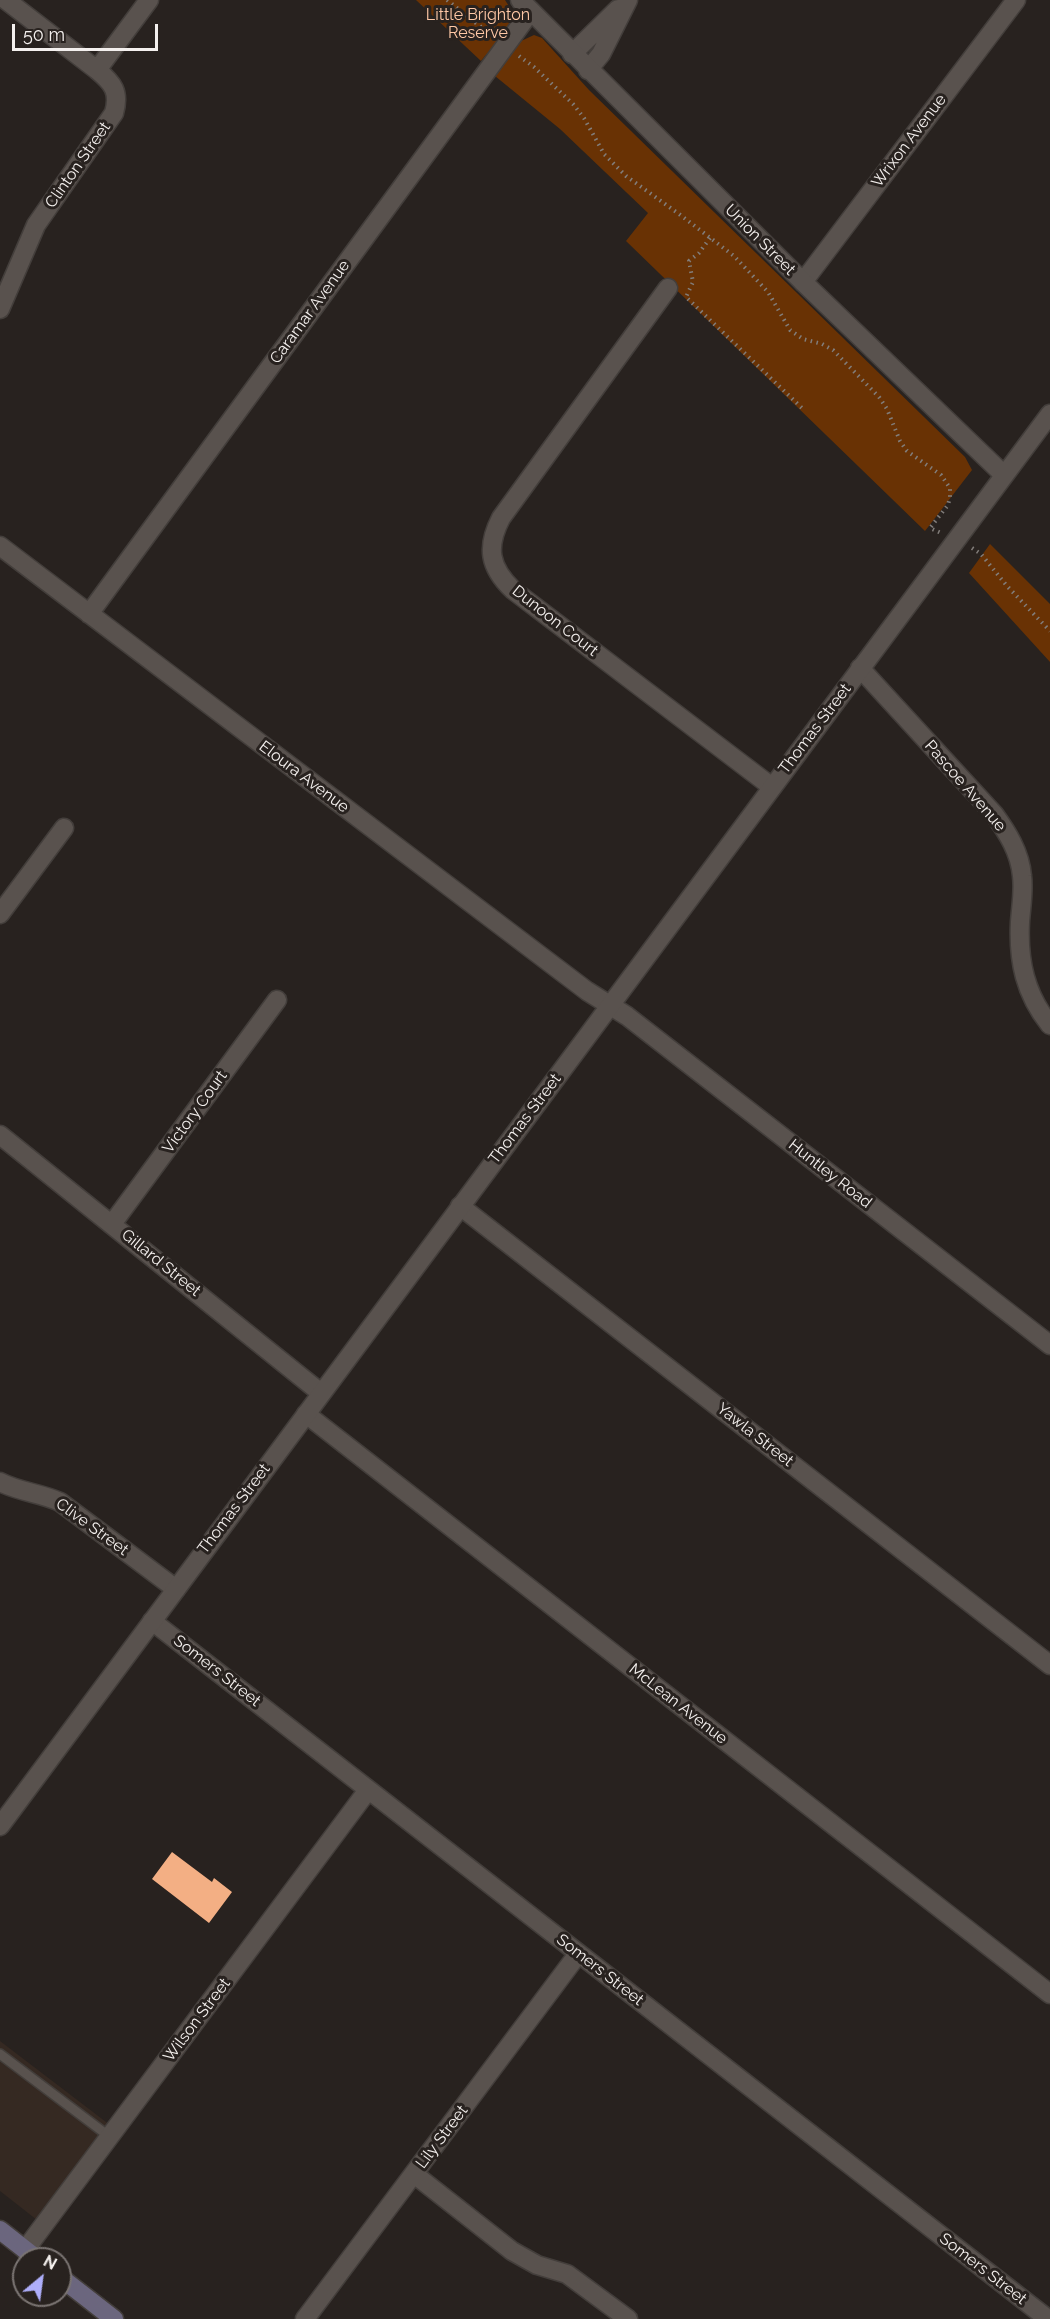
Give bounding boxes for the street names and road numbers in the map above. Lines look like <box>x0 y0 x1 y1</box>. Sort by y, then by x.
street label: Wrixon Avenue <box>868 91 950 191</box>
street label: Clinton Street <box>41 118 115 212</box>
street label: Union Street <box>721 201 799 279</box>
street label: Caramar Avenue <box>266 256 354 368</box>
street label: Dunoon Court <box>508 582 602 660</box>
street label: Thomas Street <box>775 680 855 778</box>
street label: Eloura Avenue <box>255 737 353 817</box>
street label: Pascoe Avenue <box>920 737 1010 835</box>
street label: Victory Court <box>159 1067 231 1157</box>
street label: Thomas Street <box>485 1070 565 1168</box>
street label: Huntley Road <box>784 1135 876 1213</box>
street label: Gillard Street <box>118 1225 204 1301</box>
street label: Yawla Street <box>713 1399 797 1471</box>
street label: Thomas Street <box>194 1460 274 1558</box>
street label: Clive Street <box>52 1494 132 1560</box>
street label: Somers Street <box>170 1631 264 1711</box>
street label: McLean Avenue <box>625 1660 731 1748</box>
street label: Somers Street <box>553 1930 647 2010</box>
street label: Wilson Street <box>159 1974 235 2066</box>
street label: Lily Street <box>412 2102 472 2172</box>
street label: Somers Street <box>936 2229 1030 2309</box>

